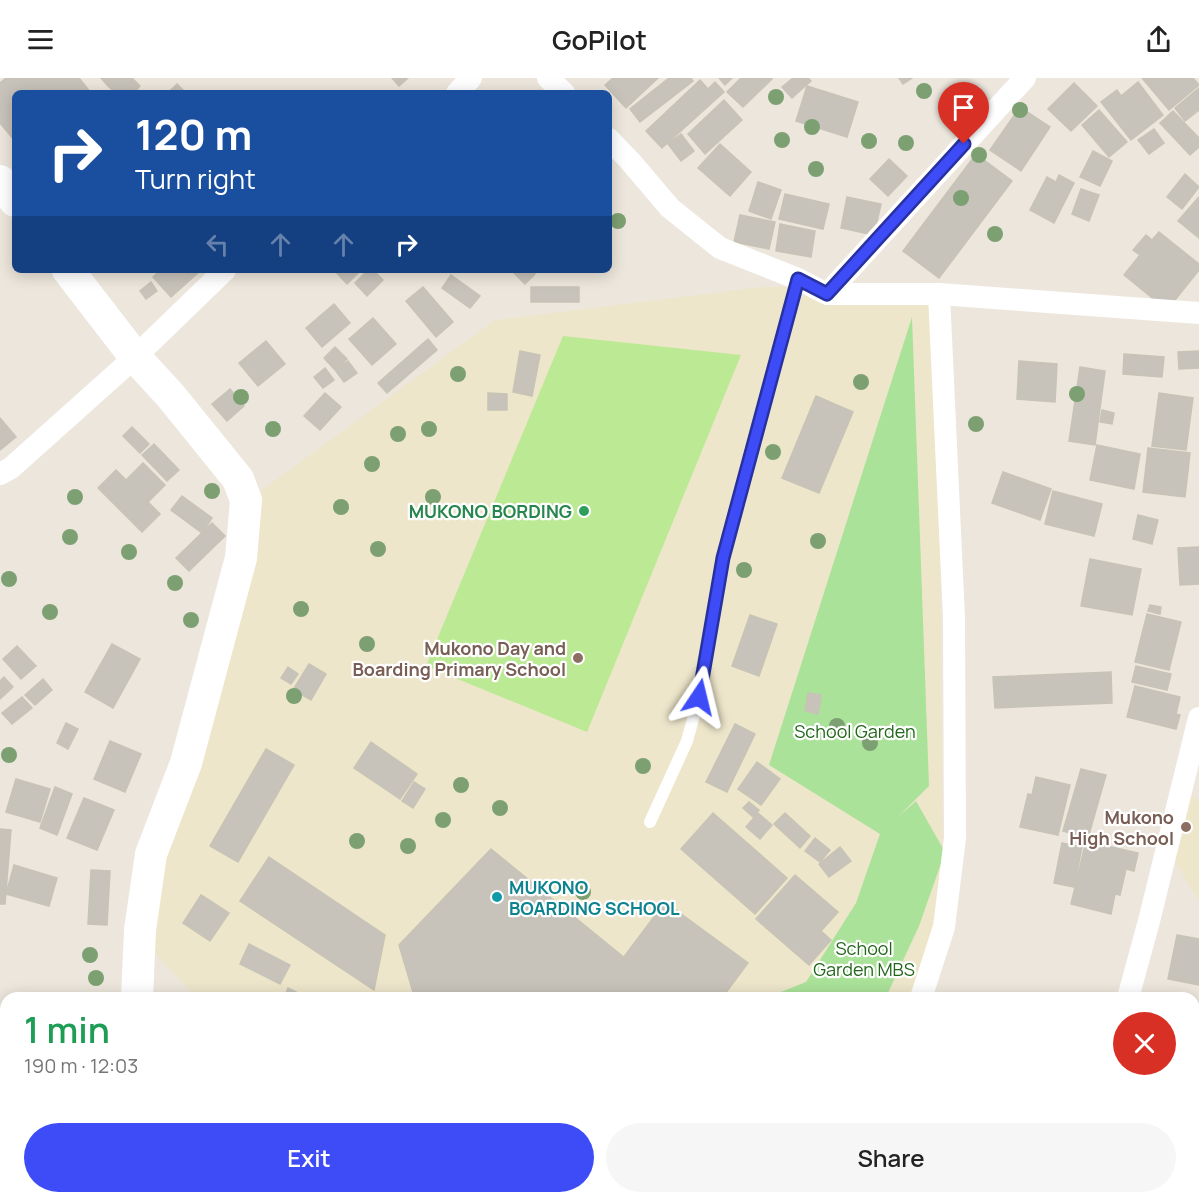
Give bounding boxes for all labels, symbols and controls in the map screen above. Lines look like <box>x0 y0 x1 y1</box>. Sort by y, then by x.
text: GoPilot <box>552 21 647 58</box>
icon: menu <box>24 23 57 56</box>
icon: share <box>1142 23 1175 56</box>
pin <box>938 82 989 144</box>
icon: arrive <box>947 91 980 124</box>
text: 120 m <box>135 105 252 163</box>
icon: right <box>36 114 114 192</box>
text: Turn right <box>135 160 256 197</box>
icon: left <box>201 228 234 261</box>
icon: ahead <box>264 228 297 261</box>
icon: ahead <box>327 228 360 261</box>
icon: right <box>390 228 423 261</box>
place label: MUKONO BORDING <box>409 499 572 523</box>
marker: MUKONO BORDING <box>577 504 591 518</box>
place label: Mukono Day and Boarding Primary School <box>352 636 566 681</box>
marker: Mukono Day and Boarding Primary School <box>571 651 585 665</box>
position arrow <box>667 665 731 729</box>
park label: School Garden <box>794 719 916 743</box>
place label: Mukono High School <box>1069 805 1174 850</box>
marker: Mukono High School <box>1179 820 1193 834</box>
place label: MUKONO BOARDING SCHOOL <box>509 875 680 920</box>
marker: MUKONO BOARDING SCHOOL <box>490 890 504 904</box>
park label: School Garden MBS <box>813 936 915 981</box>
text: 1 min <box>24 1005 110 1054</box>
button: close <box>1113 1012 1176 1075</box>
text: 190 m · 12:03 <box>24 1052 138 1079</box>
button: Exit <box>24 1123 594 1192</box>
button: Share <box>606 1123 1176 1192</box>

